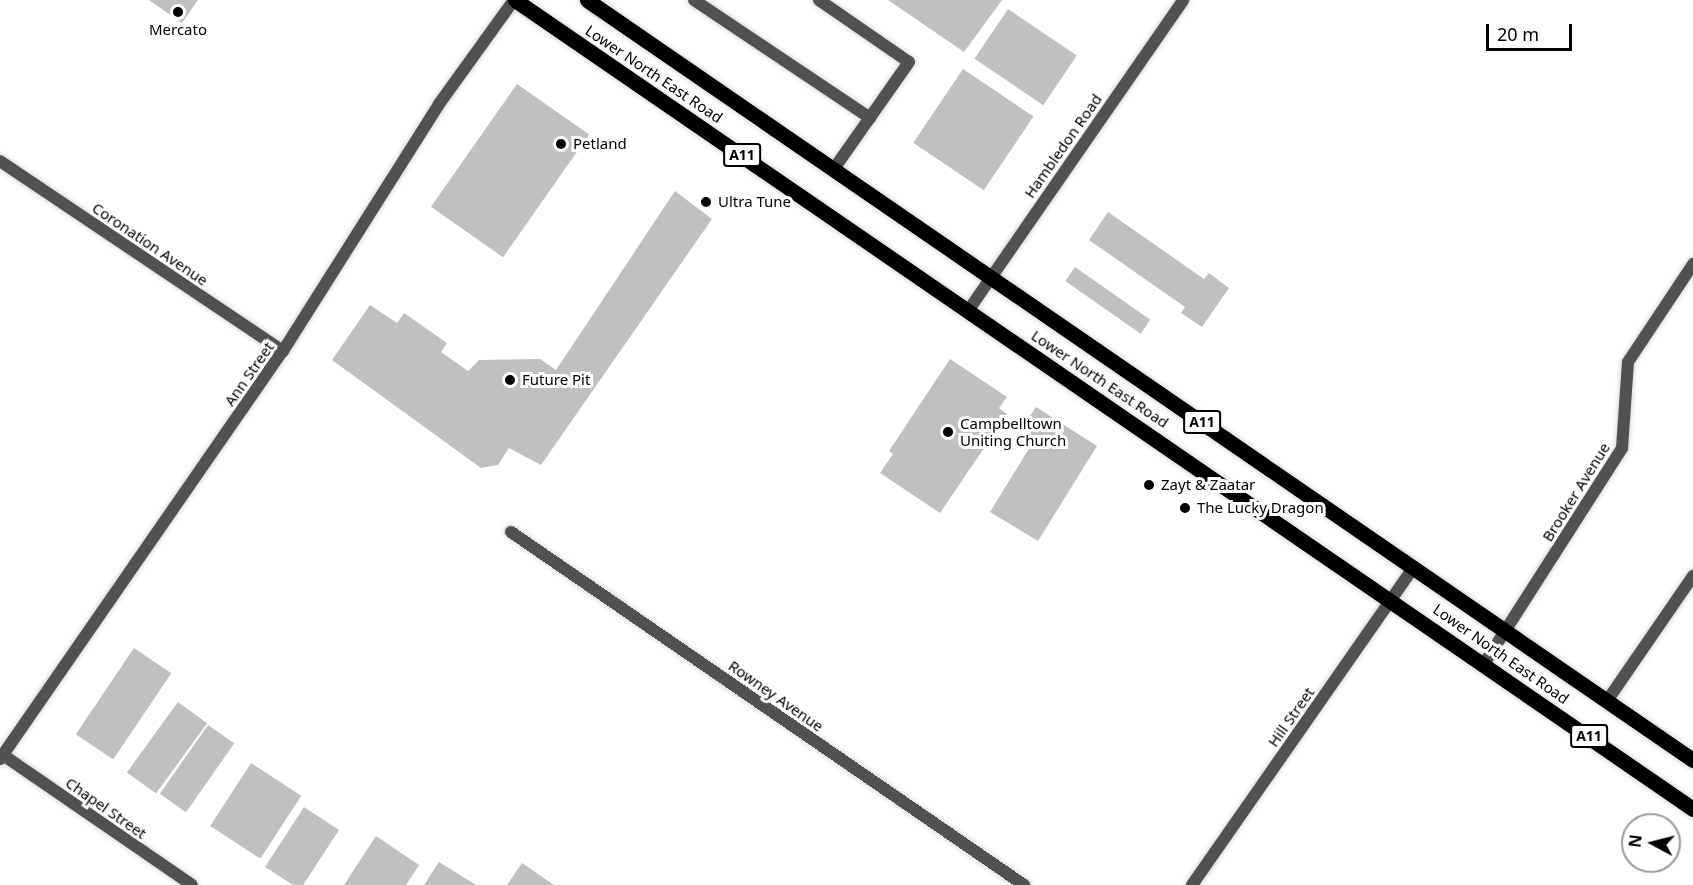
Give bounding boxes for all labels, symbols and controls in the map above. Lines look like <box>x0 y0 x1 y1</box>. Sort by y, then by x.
marker: Mercato <box>171 5 185 19</box>
scale bar <box>1489 12 1574 50</box>
place label: Mercato <box>149 21 207 39</box>
street label: Lower North East Road <box>582 21 726 127</box>
text: 20 m <box>1497 22 1539 46</box>
street label: Hambledon Road <box>1020 91 1106 201</box>
place label: Petland <box>573 135 627 153</box>
marker: Petland <box>554 137 568 151</box>
road number: A11 <box>722 144 762 166</box>
place label: Ultra Tune <box>718 193 791 211</box>
marker: Ultra Tune <box>699 195 713 209</box>
street label: Coronation Avenue <box>89 199 211 289</box>
street label: Lower North East Road <box>1028 326 1172 432</box>
street label: Ann Street <box>220 339 278 409</box>
place label: Future Pit <box>522 371 590 389</box>
marker: Future Pit <box>503 373 517 387</box>
road number: A11 <box>1182 411 1222 433</box>
place label: Campbelltown Uniting Church <box>960 414 1066 449</box>
marker: Campbelltown Uniting Church <box>941 425 955 439</box>
street label: Brooker Avenue <box>1538 439 1614 545</box>
place label: Zayt & Zaatar <box>1161 476 1255 494</box>
marker: Zayt & Zaatar <box>1142 478 1156 492</box>
place label: The Lucky Dragon <box>1197 499 1324 517</box>
marker: The Lucky Dragon <box>1178 501 1192 515</box>
street label: Lower North East Road <box>1430 600 1572 708</box>
street label: Rowney Avenue <box>725 657 827 735</box>
street label: Hill Street <box>1264 684 1318 750</box>
road number: A11 <box>1570 725 1608 747</box>
street label: Chapel Street <box>62 774 150 842</box>
north arrow <box>1621 813 1681 873</box>
text: N <box>1623 833 1647 849</box>

